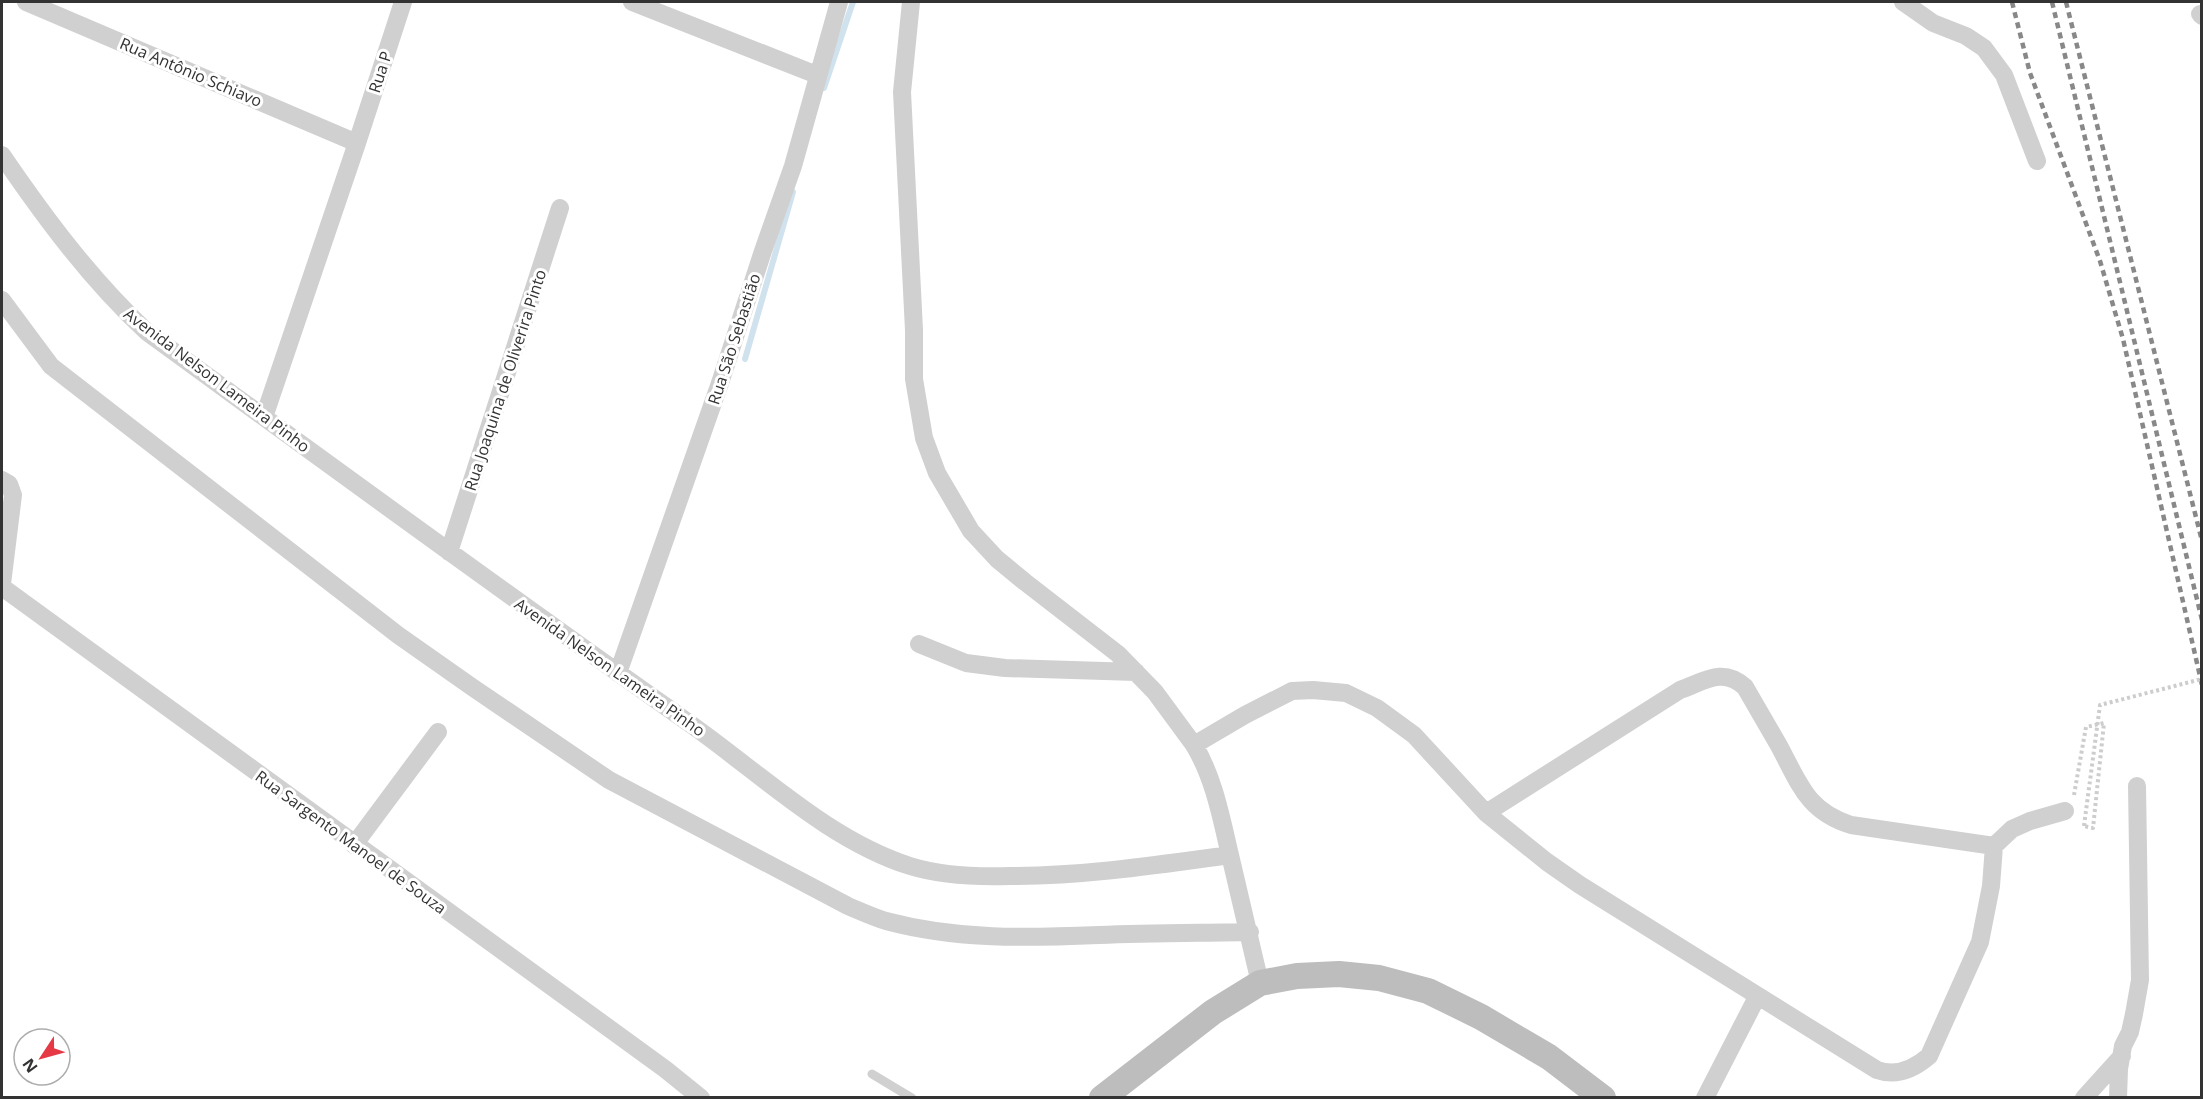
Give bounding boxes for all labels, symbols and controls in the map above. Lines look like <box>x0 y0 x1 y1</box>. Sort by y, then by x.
street label: Rua Antônio Schiavo <box>117 32 265 112</box>
street label: Rua P <box>363 48 397 96</box>
street label: Rua Joaquina de Oliverira Pinto <box>459 267 551 493</box>
street label: Rua São Sebastião <box>702 271 766 407</box>
street label: Avenida Nelson Lameira Pinho <box>119 303 315 457</box>
street label: Avenida Nelson Lameira Pinho <box>510 593 710 741</box>
street label: Rua Sargento Manoel de Souza <box>251 765 451 919</box>
north arrow <box>12 1027 72 1087</box>
text: N <box>17 1054 43 1078</box>

